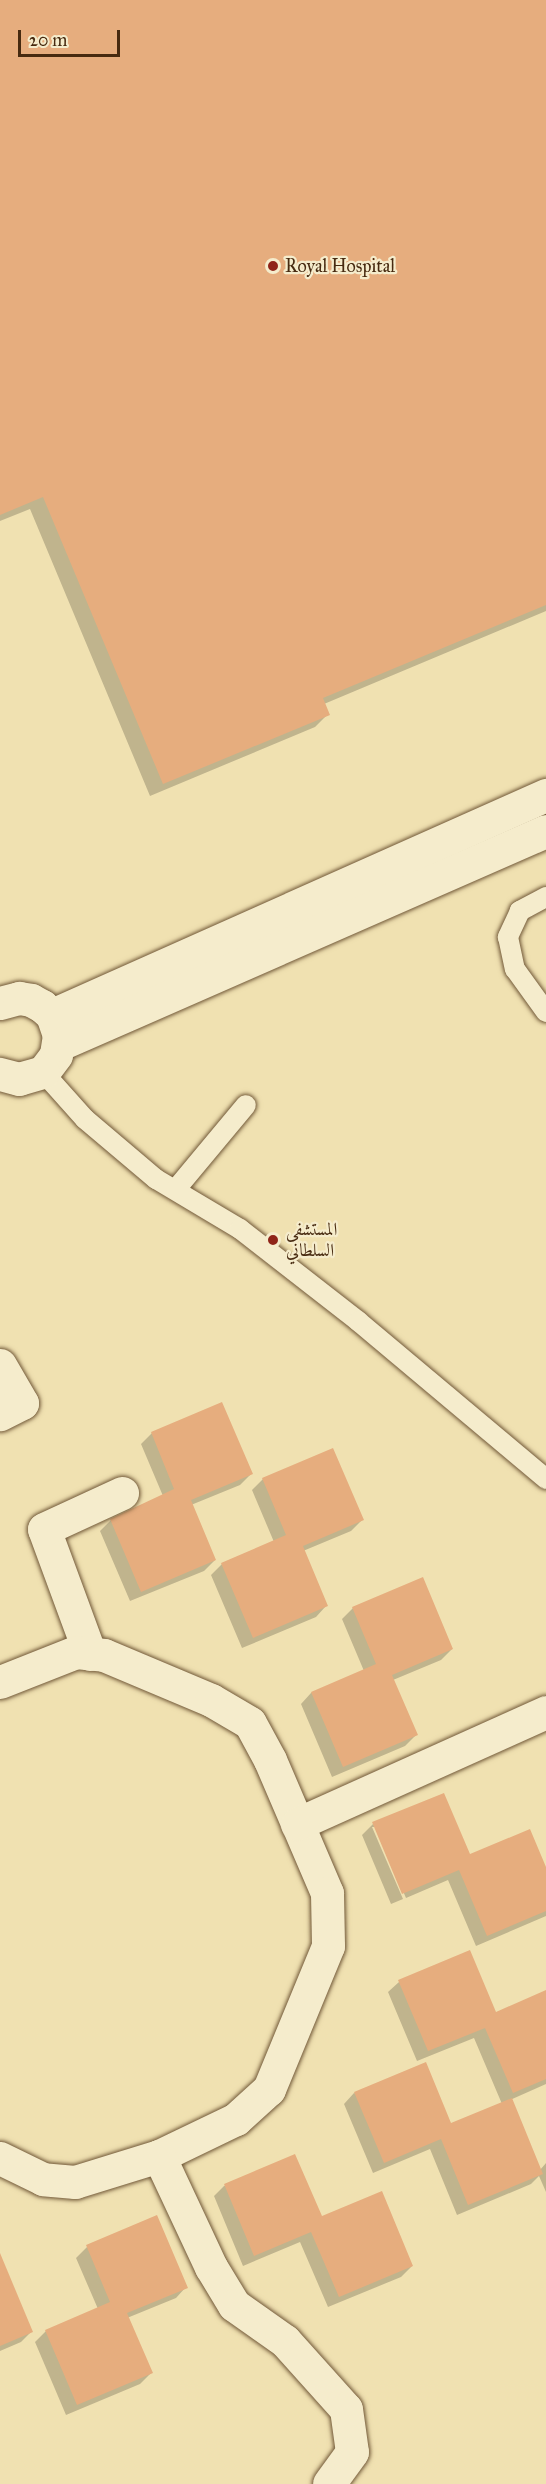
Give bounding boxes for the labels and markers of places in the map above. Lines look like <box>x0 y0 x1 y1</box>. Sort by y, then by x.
place label: Royal Hospital <box>285 255 395 277</box>
marker: Royal Hospital <box>266 259 280 273</box>
place label: المستشفى السلطاني <box>286 1219 337 1262</box>
marker: المستشفى السلطاني <box>264 1231 282 1249</box>

